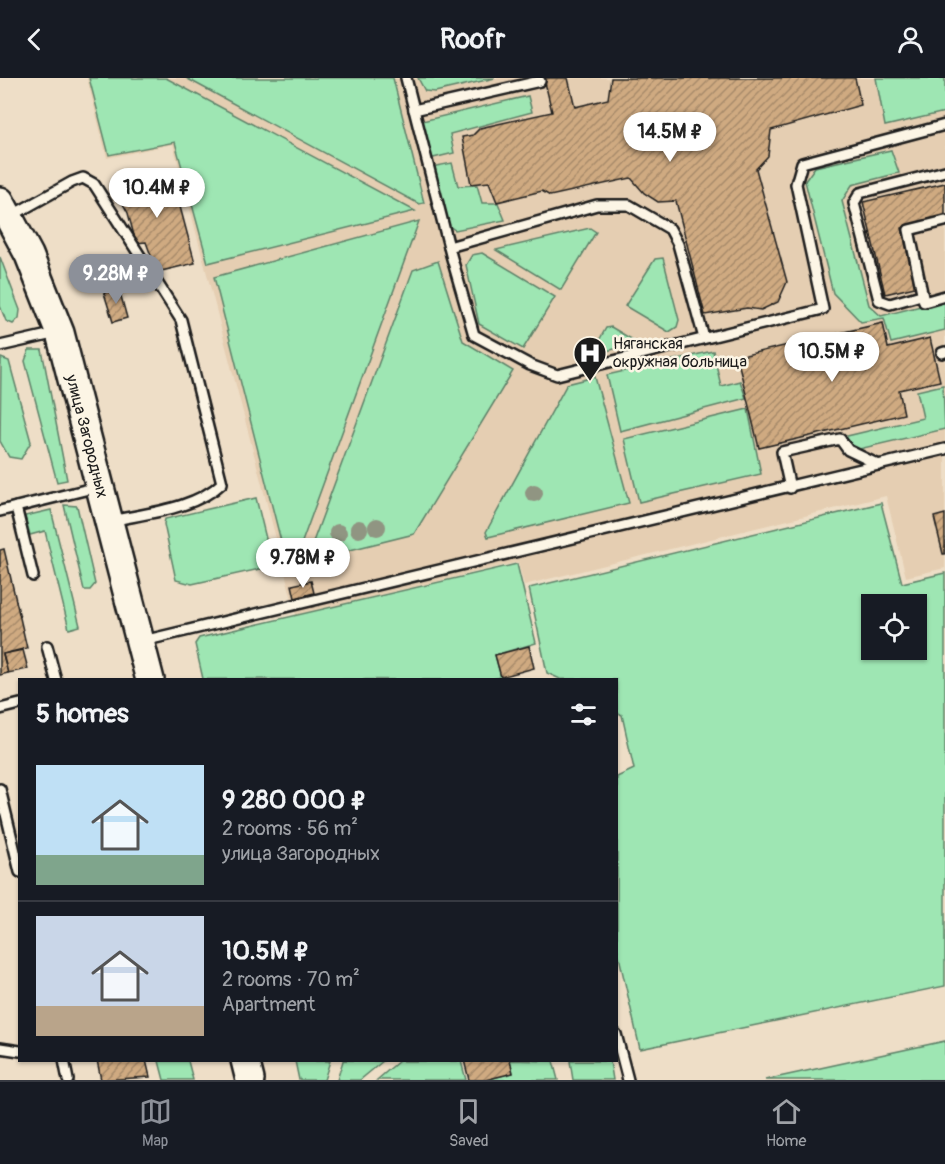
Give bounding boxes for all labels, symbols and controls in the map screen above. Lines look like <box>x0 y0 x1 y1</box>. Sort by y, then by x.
icon: back <box>18 23 51 56</box>
text: Roofr <box>440 23 505 56</box>
icon: person <box>894 23 927 56</box>
pin: 14.5M ₽ <box>615 112 725 163</box>
text: 14.5M ₽ <box>637 119 703 144</box>
pin: 10.4M ₽ <box>102 168 212 219</box>
text: 10.4M ₽ <box>123 175 191 200</box>
pin: 9.28M ₽ <box>61 254 171 305</box>
text: 9.28M ₽ <box>83 261 149 286</box>
pin: 10.5M ₽ <box>777 332 887 383</box>
place label: Няганская окружная больница <box>613 334 747 372</box>
hospital icon: Няганская окружная больница <box>572 335 608 382</box>
text: 10.5M ₽ <box>798 339 866 364</box>
street label: улица Загородных <box>61 372 112 500</box>
pin: 9.78M ₽ <box>248 538 358 589</box>
text: 9.78M ₽ <box>270 545 336 570</box>
map controls <box>861 594 927 660</box>
button: locate <box>861 594 927 660</box>
text: 5 homes <box>36 698 129 730</box>
icon: filters <box>567 698 600 731</box>
text: 9 280 000 ₽ <box>222 784 367 816</box>
icon: home <box>84 789 156 861</box>
text: 2 rooms · 56 m² <box>222 816 358 841</box>
text: улица Загородных <box>222 841 380 866</box>
text: 10.5M ₽ <box>222 935 310 967</box>
icon: home <box>84 940 156 1012</box>
text: 2 rooms · 70 m² <box>222 967 360 992</box>
text: Apartment <box>222 992 315 1017</box>
tab: Map <box>139 1095 172 1151</box>
tab: Saved <box>449 1095 489 1151</box>
tab: Home <box>766 1095 806 1151</box>

